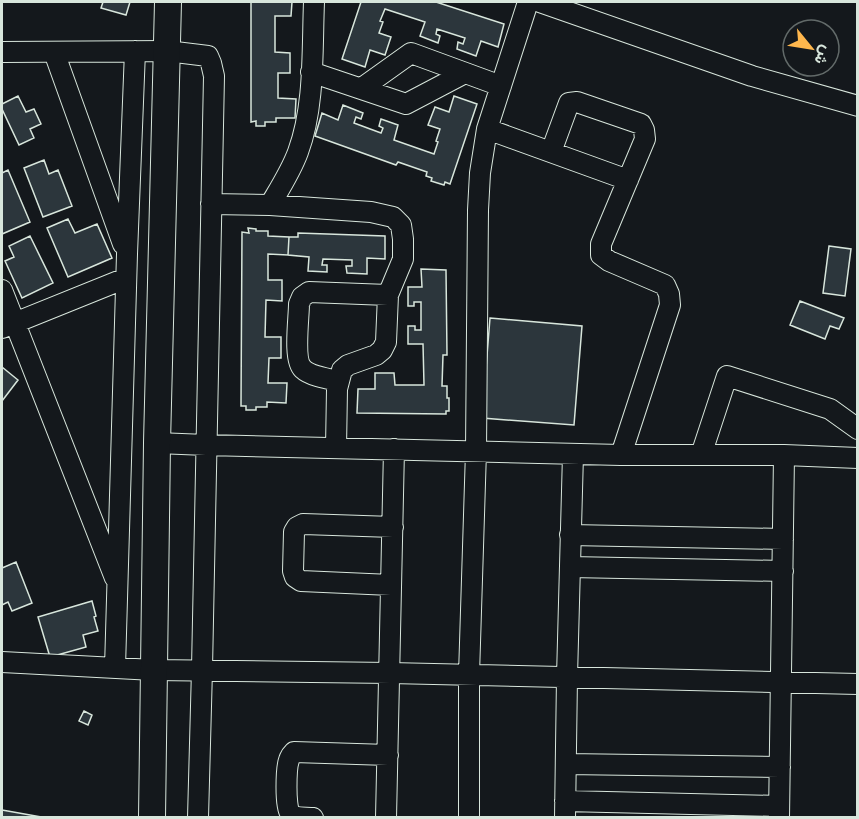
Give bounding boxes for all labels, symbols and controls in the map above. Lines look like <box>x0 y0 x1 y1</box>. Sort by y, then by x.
north arrow <box>781 18 841 78</box>
text: ش <box>810 42 837 69</box>

